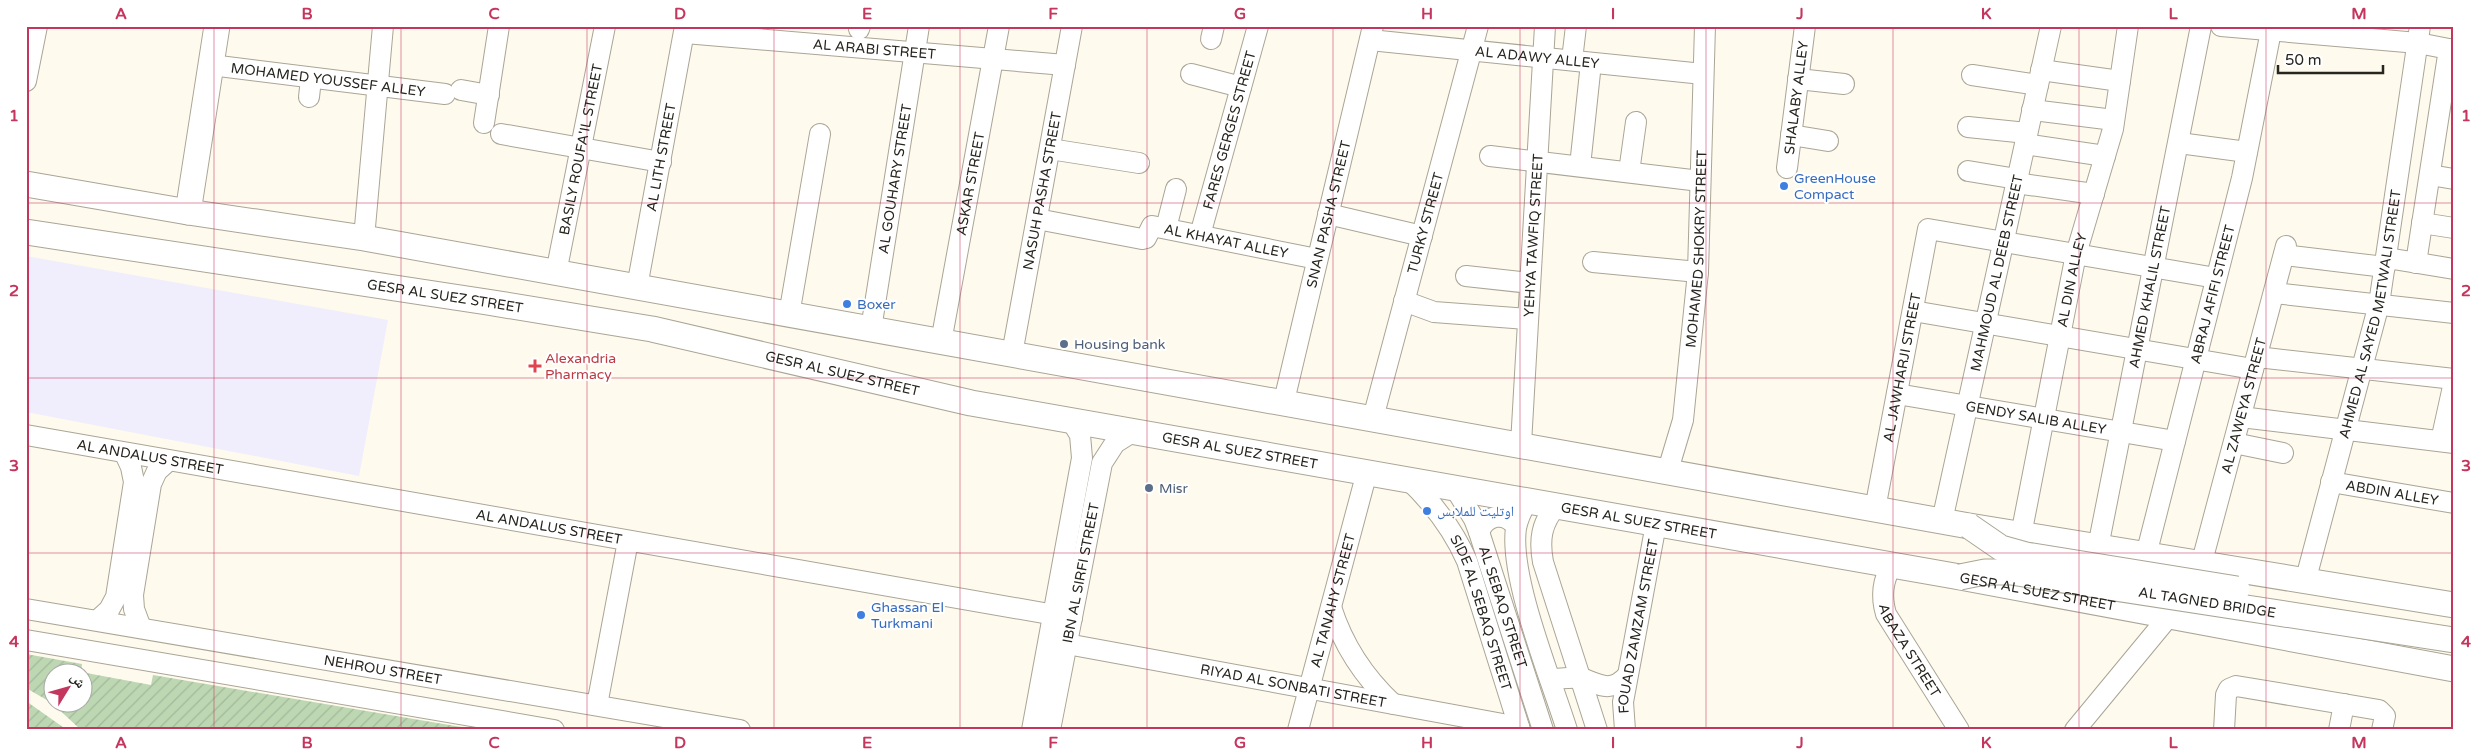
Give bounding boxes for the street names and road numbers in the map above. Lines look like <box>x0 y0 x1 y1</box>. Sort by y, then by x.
street label: AL ARABI STREET <box>812 36 937 63</box>
street label: SHALABY ALLEY <box>1781 40 1812 155</box>
street label: AL ADAWY ALLEY <box>1474 43 1600 72</box>
street label: FARES GERGES STREET <box>1200 48 1260 211</box>
street label: MOHAMED YOUSSEF ALLEY <box>230 60 426 100</box>
street label: BASILY ROUFA'IL STREET <box>556 62 606 237</box>
street label: AL LITH STREET <box>643 101 680 213</box>
street label: AL GOUHARY STREET <box>875 102 916 255</box>
street label: NASUH PASHA STREET <box>1020 110 1065 271</box>
street label: ASKAR STREET <box>953 130 989 237</box>
street label: SNAN PASHA STREET <box>1303 139 1355 290</box>
street label: MOHAMED SHOKRY STREET <box>1682 149 1710 349</box>
street label: YEHYA TAWFIQ STREET <box>1520 153 1547 317</box>
street label: TURKY STREET <box>1404 170 1448 275</box>
street label: MAHMOUD AL DEEB STREET <box>1967 173 2027 373</box>
street label: AHMED AL SAYED METWALI STREET <box>2336 188 2405 441</box>
street label: AHMED KHALIL STREET <box>2126 204 2174 370</box>
street label: AL KHAYAT ALLEY <box>1163 221 1290 262</box>
street label: ABRAJ AFIFI STREET <box>2187 223 2239 366</box>
street label: AL DIN ALLEY <box>2054 231 2091 329</box>
street label: GESR AL SUEZ STREET <box>366 276 525 317</box>
street label: AL JAWHARJI STREET <box>1880 291 1925 444</box>
street label: AL ZAWEYA STREET <box>2218 335 2270 475</box>
street label: GESR AL SUEZ STREET <box>764 348 922 400</box>
street label: GENDY SALIB ALLEY <box>1964 398 2108 438</box>
street label: GESR AL SUEZ STREET <box>1161 429 1319 473</box>
street label: AL ANDALUS STREET <box>76 436 225 478</box>
street label: ABDIN ALLEY <box>2344 477 2440 509</box>
street label: GESR AL SUEZ STREET <box>1560 499 1718 543</box>
street label: IBN AL SIRFI STREET <box>1059 501 1103 645</box>
street label: AL ANDALUS STREET <box>474 506 624 548</box>
street label: AL TANAHY STREET <box>1307 531 1359 670</box>
street label: SIDE AL SEBAQ STREET <box>1446 532 1515 693</box>
street label: FOUAD ZAMZAM STREET <box>1615 537 1662 714</box>
street label: AL SEBAQ STREET <box>1475 544 1531 671</box>
street label: GESR AL SUEZ STREET <box>1958 569 2117 615</box>
street label: AL TAGNED BRIDGE <box>2137 584 2277 622</box>
street label: ABAZA STREET <box>1875 602 1944 701</box>
street label: NEHROU STREET <box>323 652 444 688</box>
street label: RIYAD AL SONBATI STREET <box>1199 661 1388 712</box>

